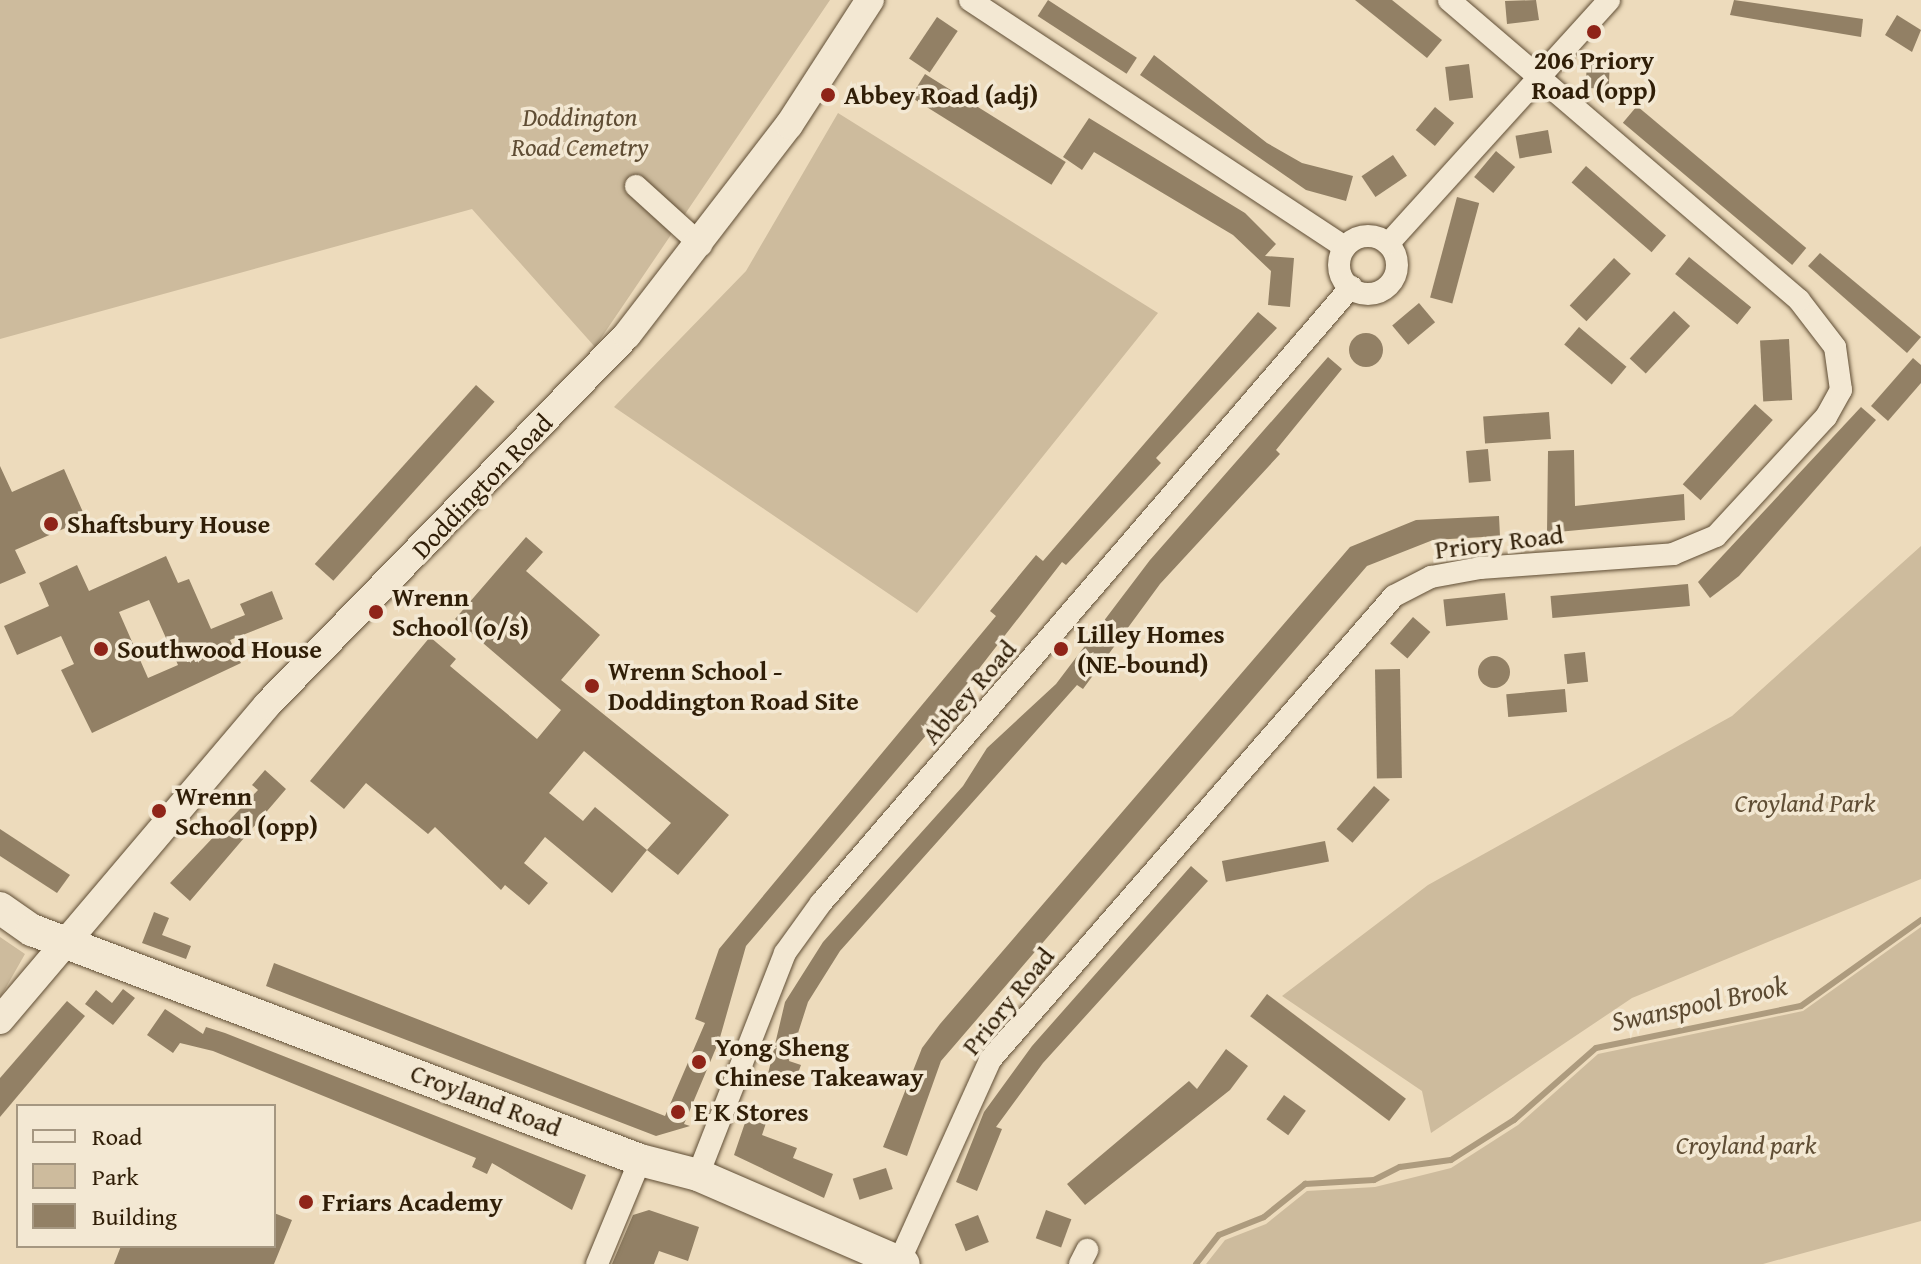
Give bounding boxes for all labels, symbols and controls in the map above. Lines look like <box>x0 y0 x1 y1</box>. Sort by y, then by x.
marker: 206 Priory Road (opp) <box>1585 23 1603 41</box>
place label: 206 Priory Road (opp) <box>1532 44 1656 106</box>
place label: Abbey Road (adj) <box>844 79 1038 111</box>
marker: Abbey Road (adj) <box>819 86 837 104</box>
park label: Doddington Road Cemetry <box>511 101 649 162</box>
street label: Doddington Road <box>405 407 559 565</box>
place label: Shaftsbury House <box>67 508 270 540</box>
marker: Shaftsbury House <box>42 515 60 533</box>
street label: Priory Road <box>1433 519 1565 565</box>
place label: Wrenn School (o/s) <box>392 581 529 642</box>
marker: Wrenn School (o/s) <box>367 603 385 621</box>
place label: Lilley Homes (NE-bound) <box>1077 618 1225 680</box>
place label: Southwood House <box>117 633 322 665</box>
street label: Abbey Road <box>915 633 1023 751</box>
marker: Southwood House <box>92 640 110 658</box>
marker: Lilley Homes (NE-bound) <box>1052 640 1070 658</box>
place label: Wrenn School - Doddington Road Site <box>608 655 859 716</box>
marker: Wrenn School - Doddington Road Site <box>583 677 601 695</box>
place label: Wrenn School (opp) <box>175 780 318 842</box>
park label: Croyland Park <box>1735 787 1875 819</box>
marker: Wrenn School (opp) <box>150 802 168 820</box>
street label: Priory Road <box>955 941 1061 1061</box>
water label: Swanspool Brook <box>1608 968 1790 1038</box>
place label: Yong Sheng Chinese Takeaway <box>715 1031 924 1092</box>
marker: Yong Sheng Chinese Takeaway <box>690 1053 708 1071</box>
street label: Croyland Road <box>406 1057 566 1143</box>
place label: E K Stores <box>694 1096 809 1128</box>
marker: E K Stores <box>669 1103 687 1121</box>
legend <box>16 1104 276 1248</box>
text: Road <box>92 1119 142 1154</box>
park label: Croyland park <box>1676 1129 1816 1161</box>
text: Park <box>92 1159 138 1194</box>
place label: Friars Academy <box>322 1186 503 1218</box>
marker: Friars Academy <box>297 1193 315 1211</box>
text: Building <box>92 1199 177 1234</box>

